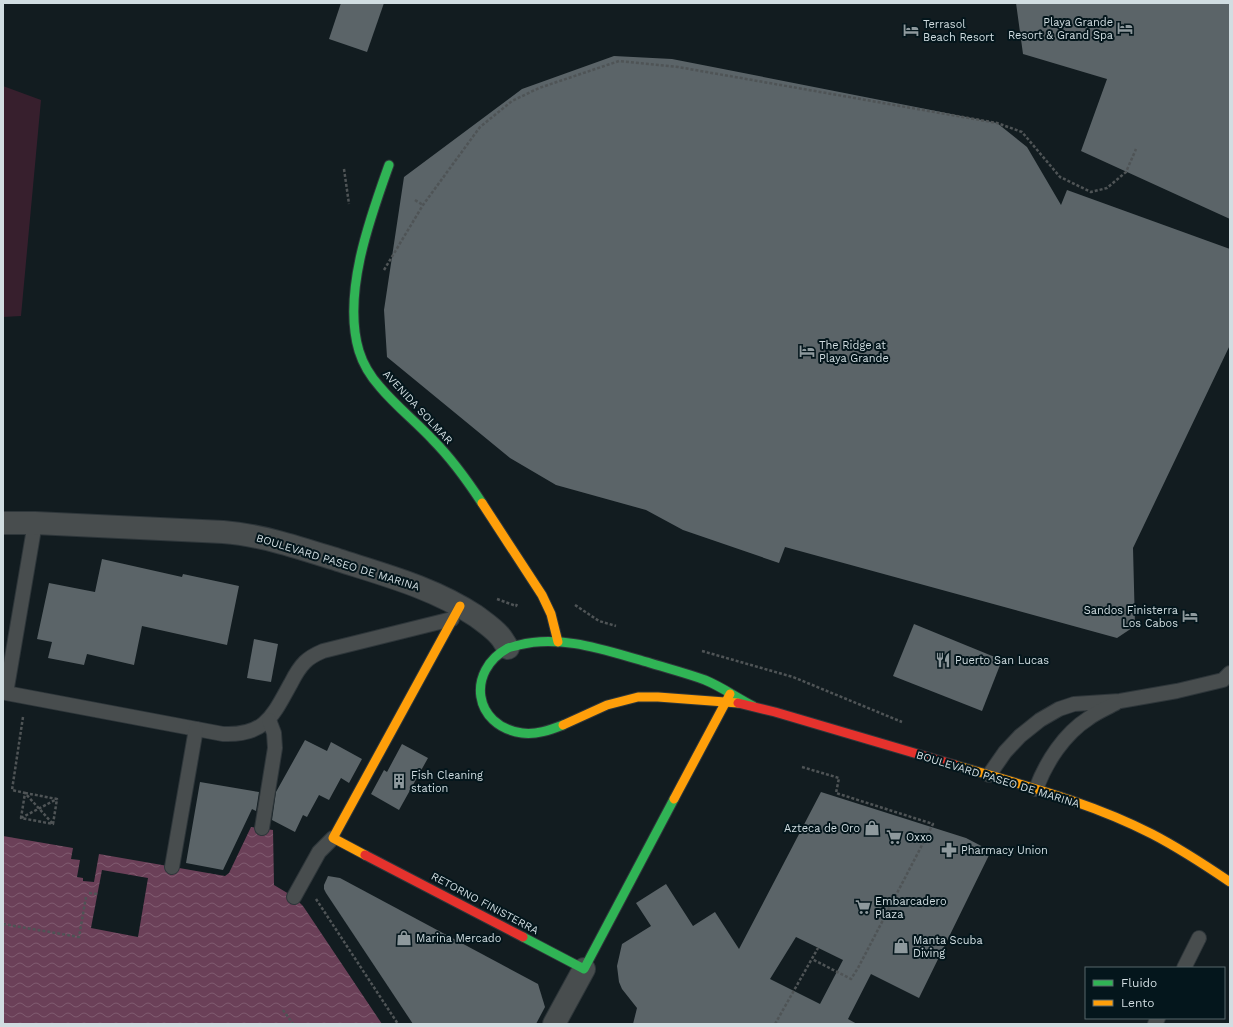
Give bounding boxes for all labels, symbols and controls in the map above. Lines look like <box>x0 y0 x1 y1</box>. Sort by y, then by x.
place label: Playa Grande Resort & Grand Spa <box>1008 16 1113 42</box>
place label: Terrasol Beach Resort <box>923 18 995 44</box>
hotel icon: Playa Grande Resort & Grand Spa <box>1116 19 1134 37</box>
hotel icon: Terrasol Beach Resort <box>902 21 920 39</box>
place label: The Ridge at Playa Grande <box>819 339 889 365</box>
hotel icon: The Ridge at Playa Grande <box>798 342 816 360</box>
street label: AVENIDA SOLMAR <box>380 368 455 447</box>
street label: BOULEVARD PASEO DE MARINA <box>255 531 421 594</box>
place label: Sandos Finisterra Los Cabos <box>1084 604 1178 630</box>
hotel icon: Sandos Finisterra Los Cabos <box>1181 607 1199 625</box>
restaurant icon: Puerto San Lucas <box>934 651 952 669</box>
place label: Puerto San Lucas <box>955 654 1049 667</box>
street label: BOULEVARD PASEO DE MARINA <box>915 748 1081 811</box>
place label: Fish Cleaning station <box>411 769 483 795</box>
building icon: Fish Cleaning station <box>390 772 408 790</box>
shop icon: Azteca de Oro <box>863 819 881 837</box>
place label: Azteca de Oro <box>784 822 860 835</box>
supermarket icon: Oxxo <box>885 828 903 846</box>
place label: Oxxo <box>906 831 932 844</box>
pharmacy icon: Pharmacy Union <box>940 841 958 859</box>
place label: Pharmacy Union <box>961 844 1048 857</box>
street label: RETORNO FINISTERRA <box>429 870 541 937</box>
place label: Embarcadero Plaza <box>875 895 946 921</box>
supermarket icon: Embarcadero Plaza <box>854 898 872 916</box>
shop icon: Marina Mercado <box>395 929 413 947</box>
place label: Marina Mercado <box>416 932 501 945</box>
place label: Manta Scuba Diving <box>913 934 983 960</box>
shop icon: Manta Scuba Diving <box>892 937 910 955</box>
legend <box>1085 967 1225 1019</box>
text: Fluido <box>1121 976 1157 990</box>
text: Lento <box>1121 996 1155 1010</box>

